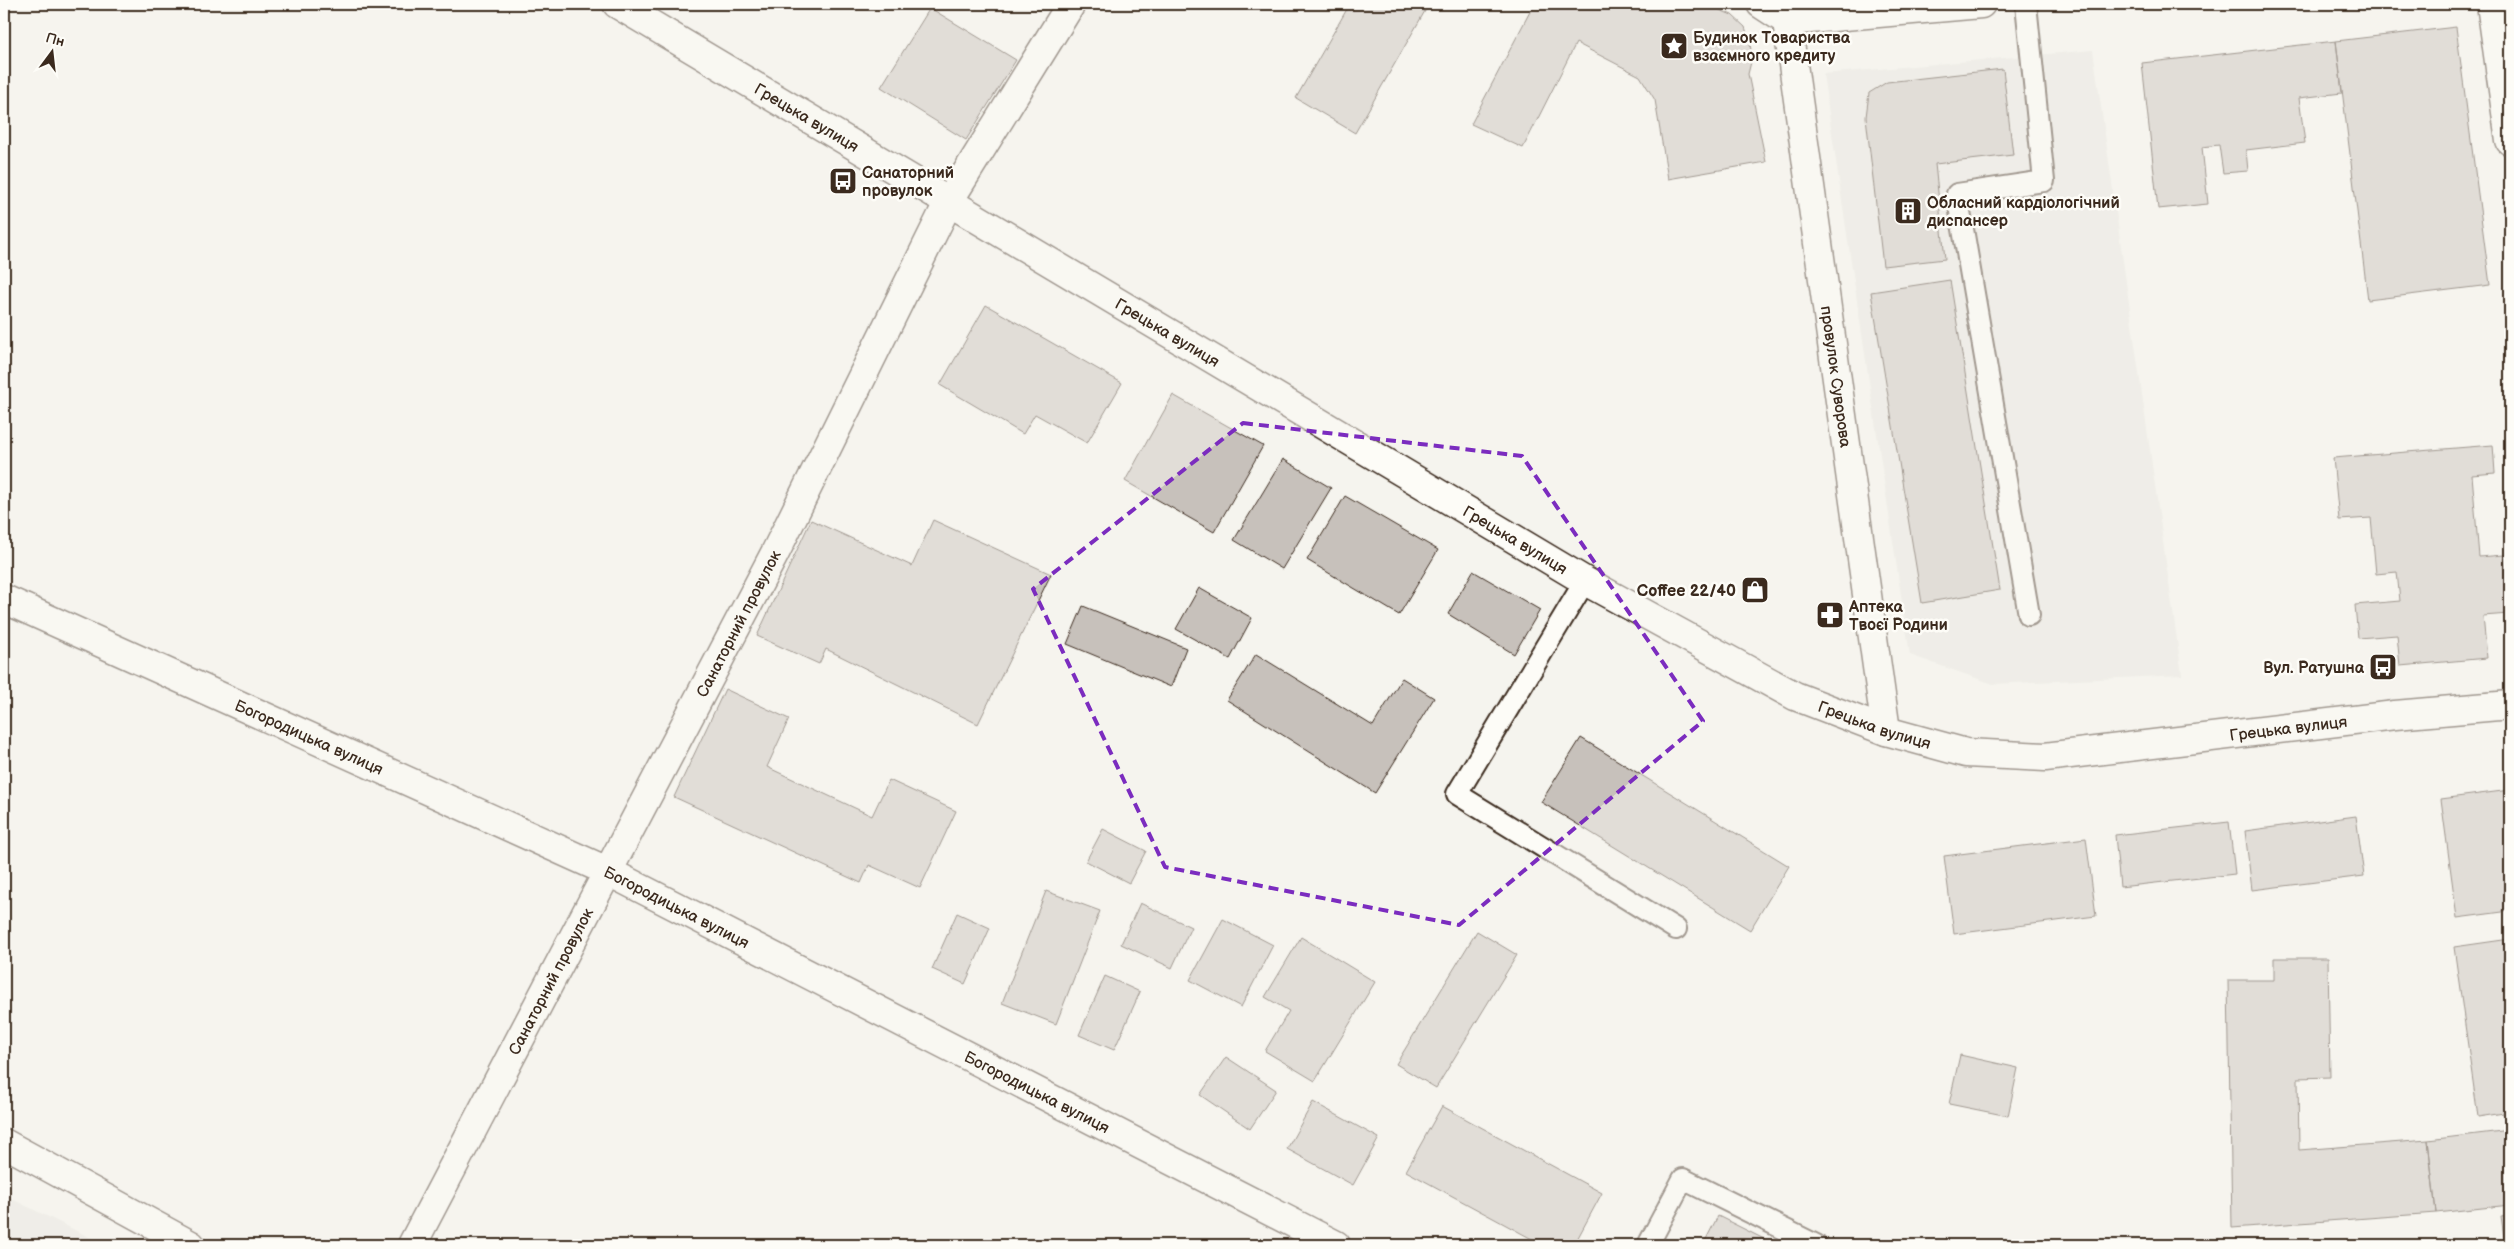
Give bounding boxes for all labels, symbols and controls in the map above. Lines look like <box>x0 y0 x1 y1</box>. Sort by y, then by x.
north arrow <box>28 28 78 78</box>
text: Пн <box>44 29 66 51</box>
place label: Будинок Товариства взаємного кредиту <box>1693 29 1851 66</box>
place icon: Будинок Товариства взаємного кредиту <box>1659 31 1689 61</box>
street label: Грецька вулиця <box>750 80 862 157</box>
place label: Санаторний провулок <box>862 164 954 201</box>
bus stop icon: Санаторний провулок <box>828 166 858 196</box>
place label: Обласний кардіологічний диспансер <box>1926 194 2120 231</box>
building icon: Обласний кардіологічний диспансер <box>1893 196 1923 226</box>
street label: Грецька вулиця <box>1111 295 1223 372</box>
street label: провулок Суворова <box>1816 305 1854 449</box>
street label: Грецька вулиця <box>1459 502 1571 579</box>
street label: Санаторний провулок <box>693 547 786 701</box>
shop icon: Coffee 22/40 <box>1740 575 1770 605</box>
place label: Coffee 22/40 <box>1637 582 1736 601</box>
place label: Аптека Твоєї Родини <box>1848 598 1948 635</box>
pharmacy icon: Аптека Твоєї Родини <box>1815 600 1845 630</box>
bus stop icon: Вул. Ратушна <box>2368 652 2398 682</box>
place label: Вул. Ратушна <box>2263 659 2365 678</box>
street label: Богородицька вулиця <box>232 696 386 780</box>
street label: Грецька вулиця <box>1815 698 1933 754</box>
street label: Грецька вулиця <box>2229 713 2348 746</box>
street label: Богородицька вулиця <box>600 863 752 953</box>
street label: Санаторний провулок <box>505 905 598 1058</box>
street label: Богородицька вулиця <box>961 1048 1112 1138</box>

